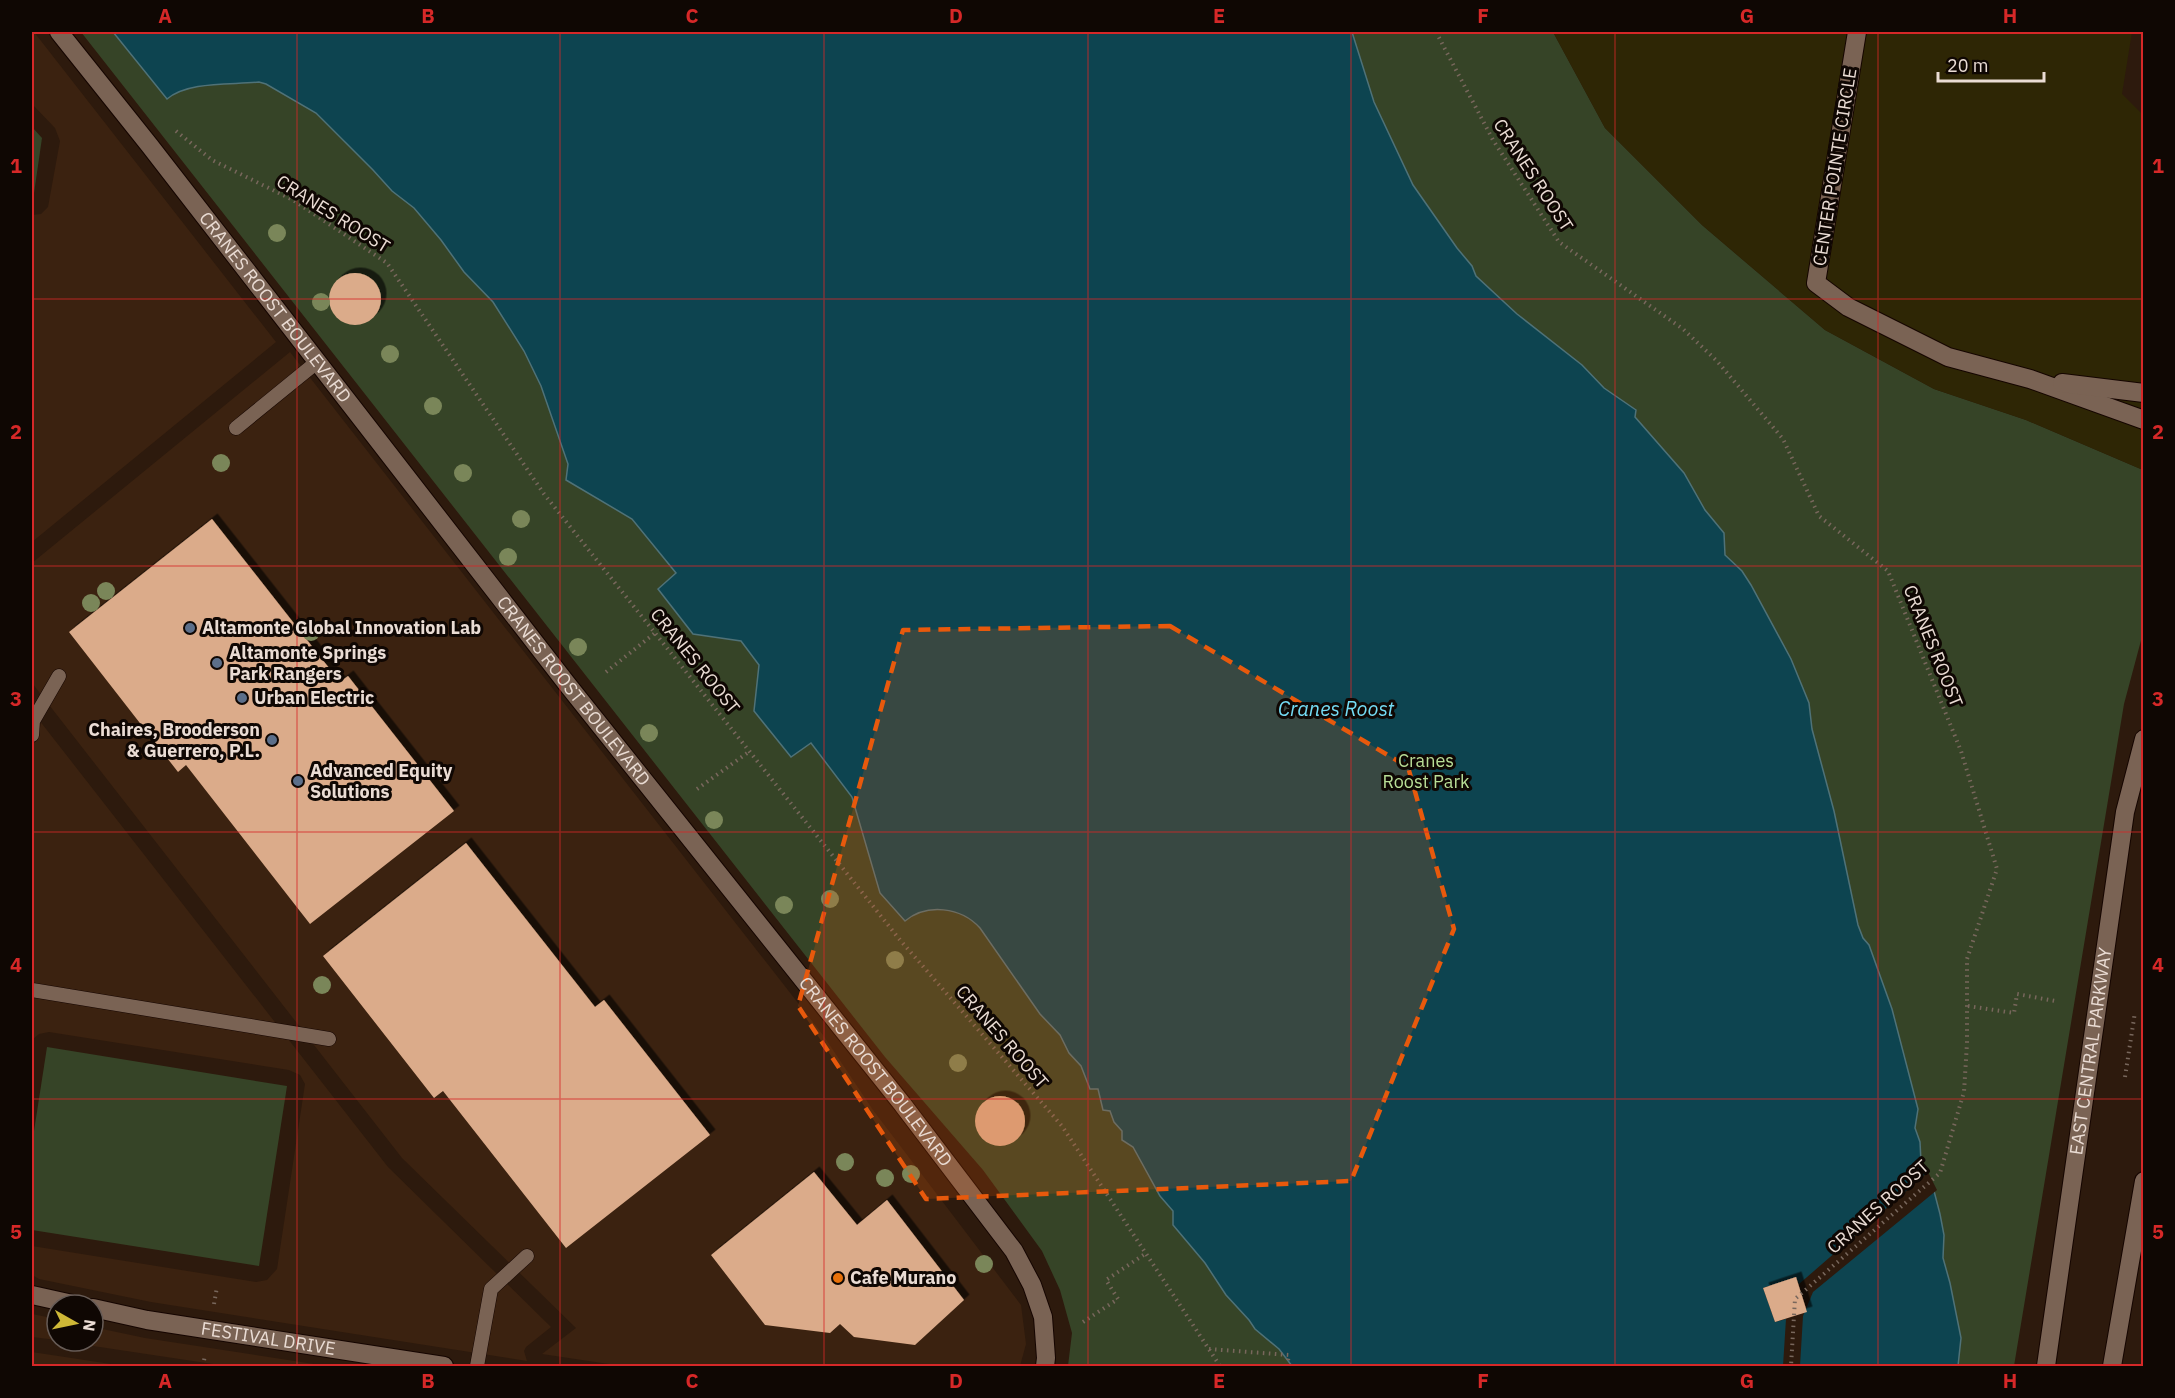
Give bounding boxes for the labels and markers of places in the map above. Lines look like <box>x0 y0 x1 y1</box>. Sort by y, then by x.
place label: Altamonte Global Innovation Lab <box>202 616 481 639</box>
marker: Altamonte Global Innovation Lab <box>183 621 197 635</box>
place label: Altamonte Springs Park Rangers <box>229 641 386 685</box>
marker: Altamonte Springs Park Rangers <box>210 656 224 670</box>
place label: Urban Electric <box>254 686 374 709</box>
marker: Urban Electric <box>235 691 249 705</box>
place label: Chaires, Brooderson & Guerrero, P.L. <box>88 718 260 762</box>
marker: Chaires, Brooderson & Guerrero, P.L. <box>265 733 279 747</box>
place label: Advanced Equity Solutions <box>310 759 453 803</box>
marker: Advanced Equity Solutions <box>291 774 305 788</box>
place label: Cafe Murano <box>850 1266 956 1289</box>
marker: Cafe Murano <box>831 1271 845 1285</box>

